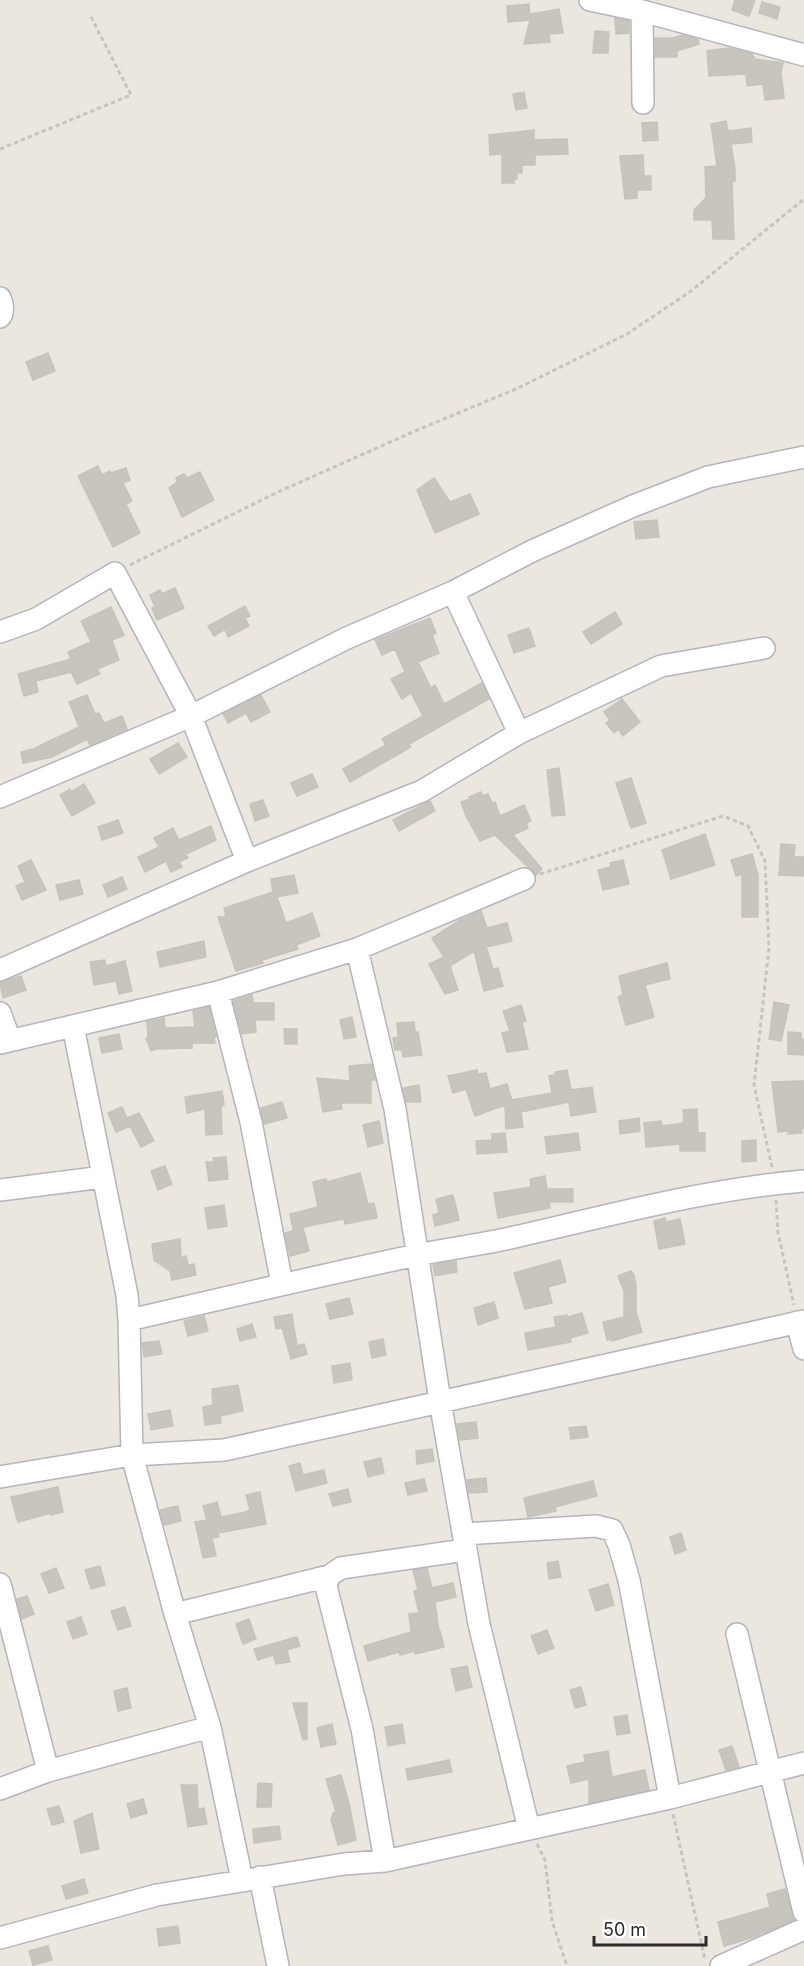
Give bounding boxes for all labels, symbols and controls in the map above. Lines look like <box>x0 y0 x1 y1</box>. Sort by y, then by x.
scale bar <box>594 1909 706 1947</box>
text: 50 m <box>603 1919 646 1940</box>

